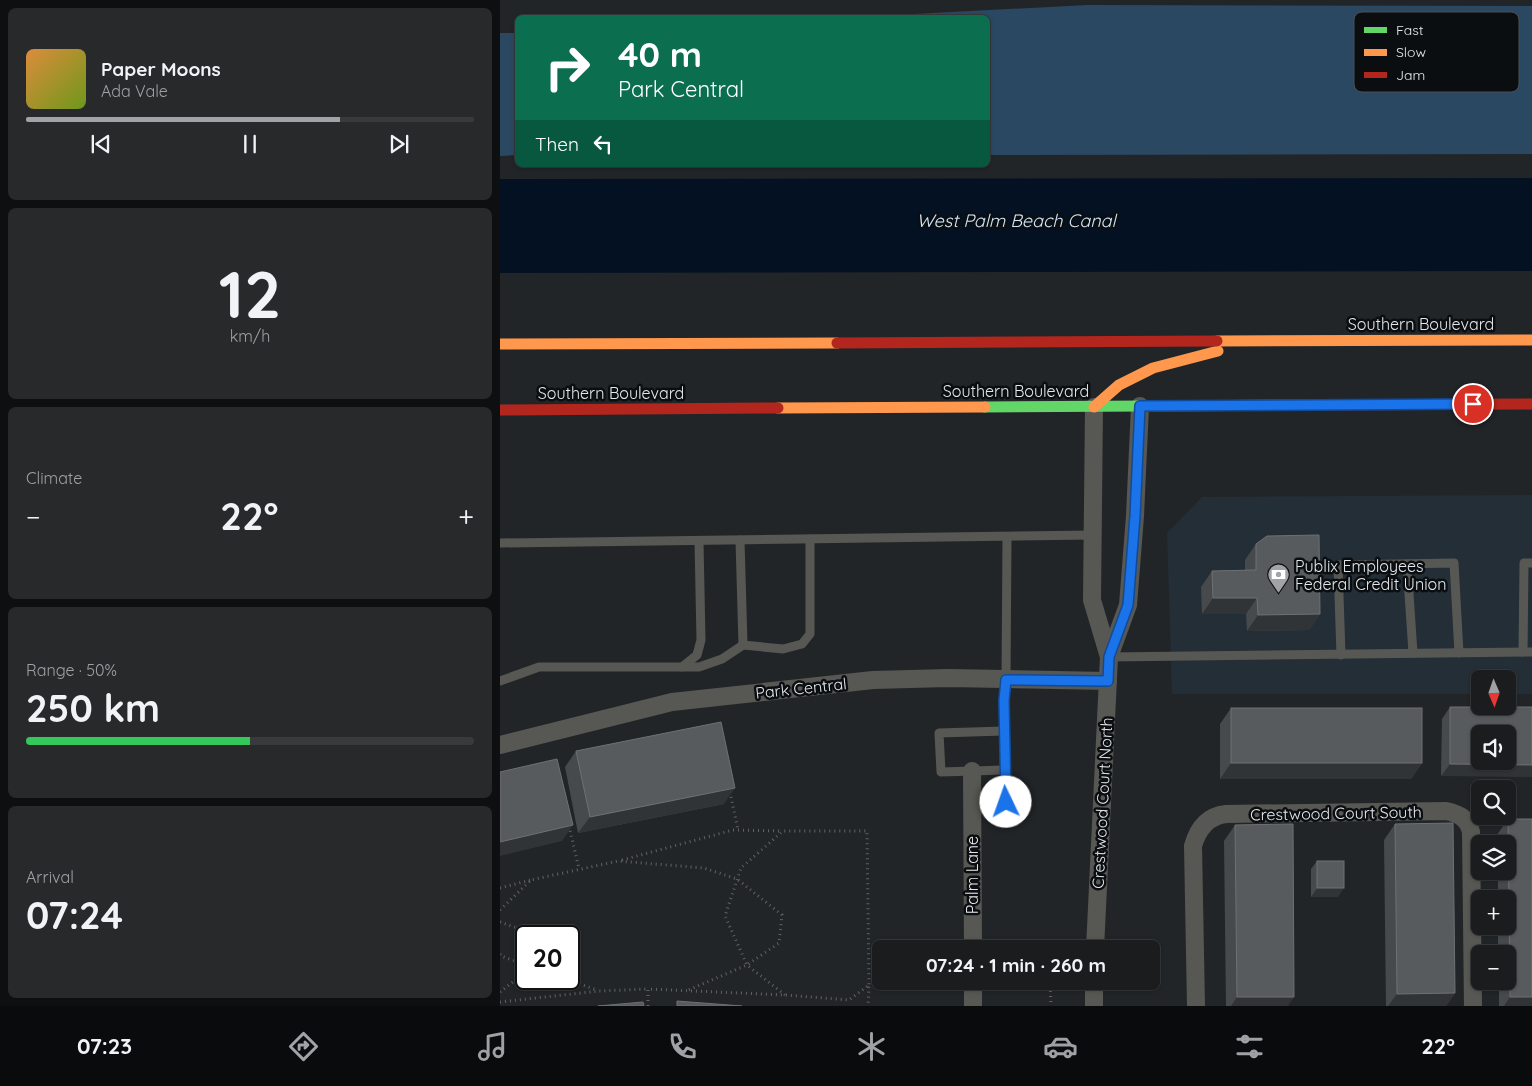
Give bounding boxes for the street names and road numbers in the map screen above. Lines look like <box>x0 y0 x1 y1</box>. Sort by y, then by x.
street label: Southern Boulevard <box>1348 314 1494 334</box>
street label: Southern Boulevard <box>943 381 1089 401</box>
street label: Southern Boulevard <box>538 383 684 403</box>
street label: Park Central <box>754 673 848 703</box>
street label: Crestwood Court North <box>1088 717 1116 889</box>
street label: Crestwood Court South <box>1250 802 1422 824</box>
street label: Palm Lane <box>962 836 982 914</box>

